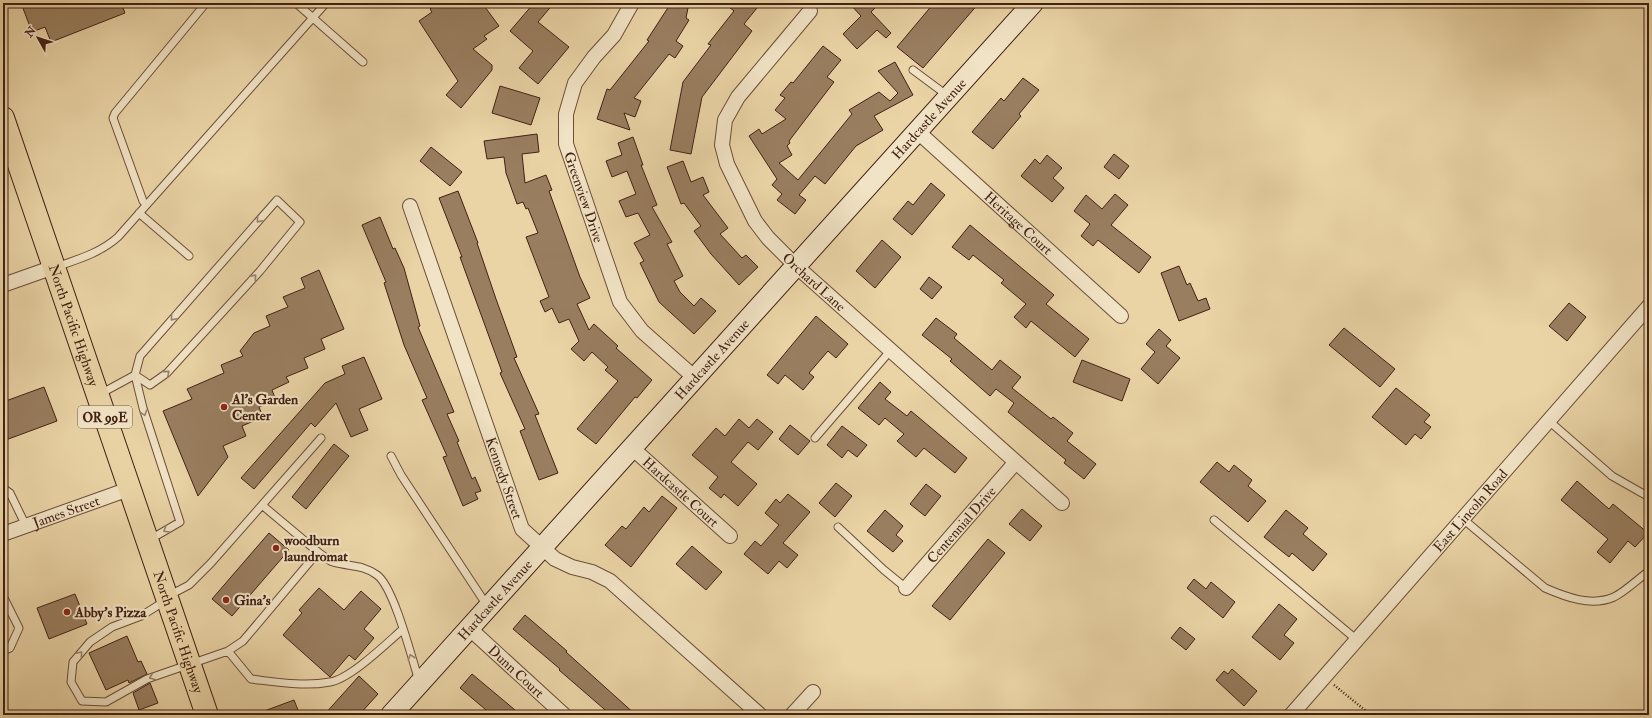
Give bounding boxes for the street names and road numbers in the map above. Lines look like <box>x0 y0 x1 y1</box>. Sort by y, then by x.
street label: Hardcastle Avenue <box>888 75 970 163</box>
street label: Greenview Drive <box>560 150 607 245</box>
street label: Heritage Court <box>981 188 1056 259</box>
street label: Orchard Lane <box>779 249 849 315</box>
street label: North Pacific Highway <box>45 262 102 390</box>
street label: Hardcastle Avenue <box>671 316 753 404</box>
road number: OR 99E <box>78 406 132 428</box>
street label: Kennedy Street <box>482 435 526 522</box>
street label: Hardcastle Court <box>639 454 722 531</box>
street label: East Lincoln Road <box>1430 466 1511 556</box>
street label: Centennial Drive <box>924 483 1000 567</box>
street label: James Street <box>30 492 102 532</box>
street label: Hardcastle Avenue <box>454 556 536 644</box>
street label: North Pacific Highway <box>149 569 207 696</box>
street label: Dunn Court <box>484 642 548 702</box>

